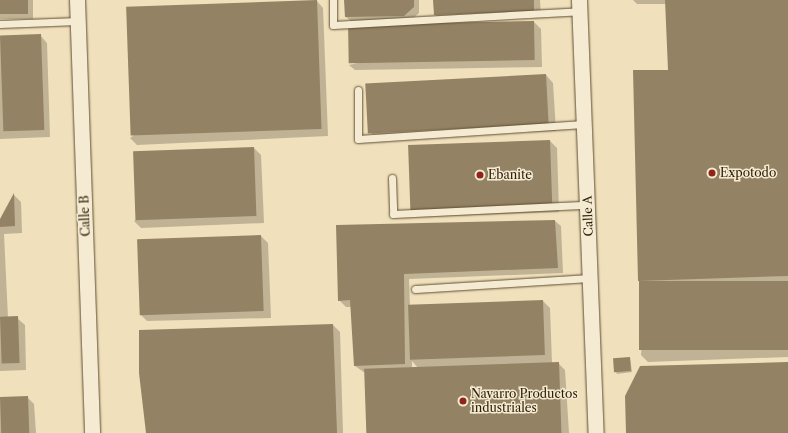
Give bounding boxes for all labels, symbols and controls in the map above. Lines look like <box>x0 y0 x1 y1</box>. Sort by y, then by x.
place label: Expotodo <box>720 166 776 180</box>
place label: Ebanite <box>488 168 532 182</box>
marker: Expotodo <box>707 168 717 178</box>
marker: Ebanite <box>475 170 485 180</box>
street label: Calle B <box>77 195 93 237</box>
street label: Calle A <box>580 195 596 237</box>
place label: Navarro Productos industriales <box>471 387 578 415</box>
marker: Navarro Productos industriales <box>458 396 468 406</box>

